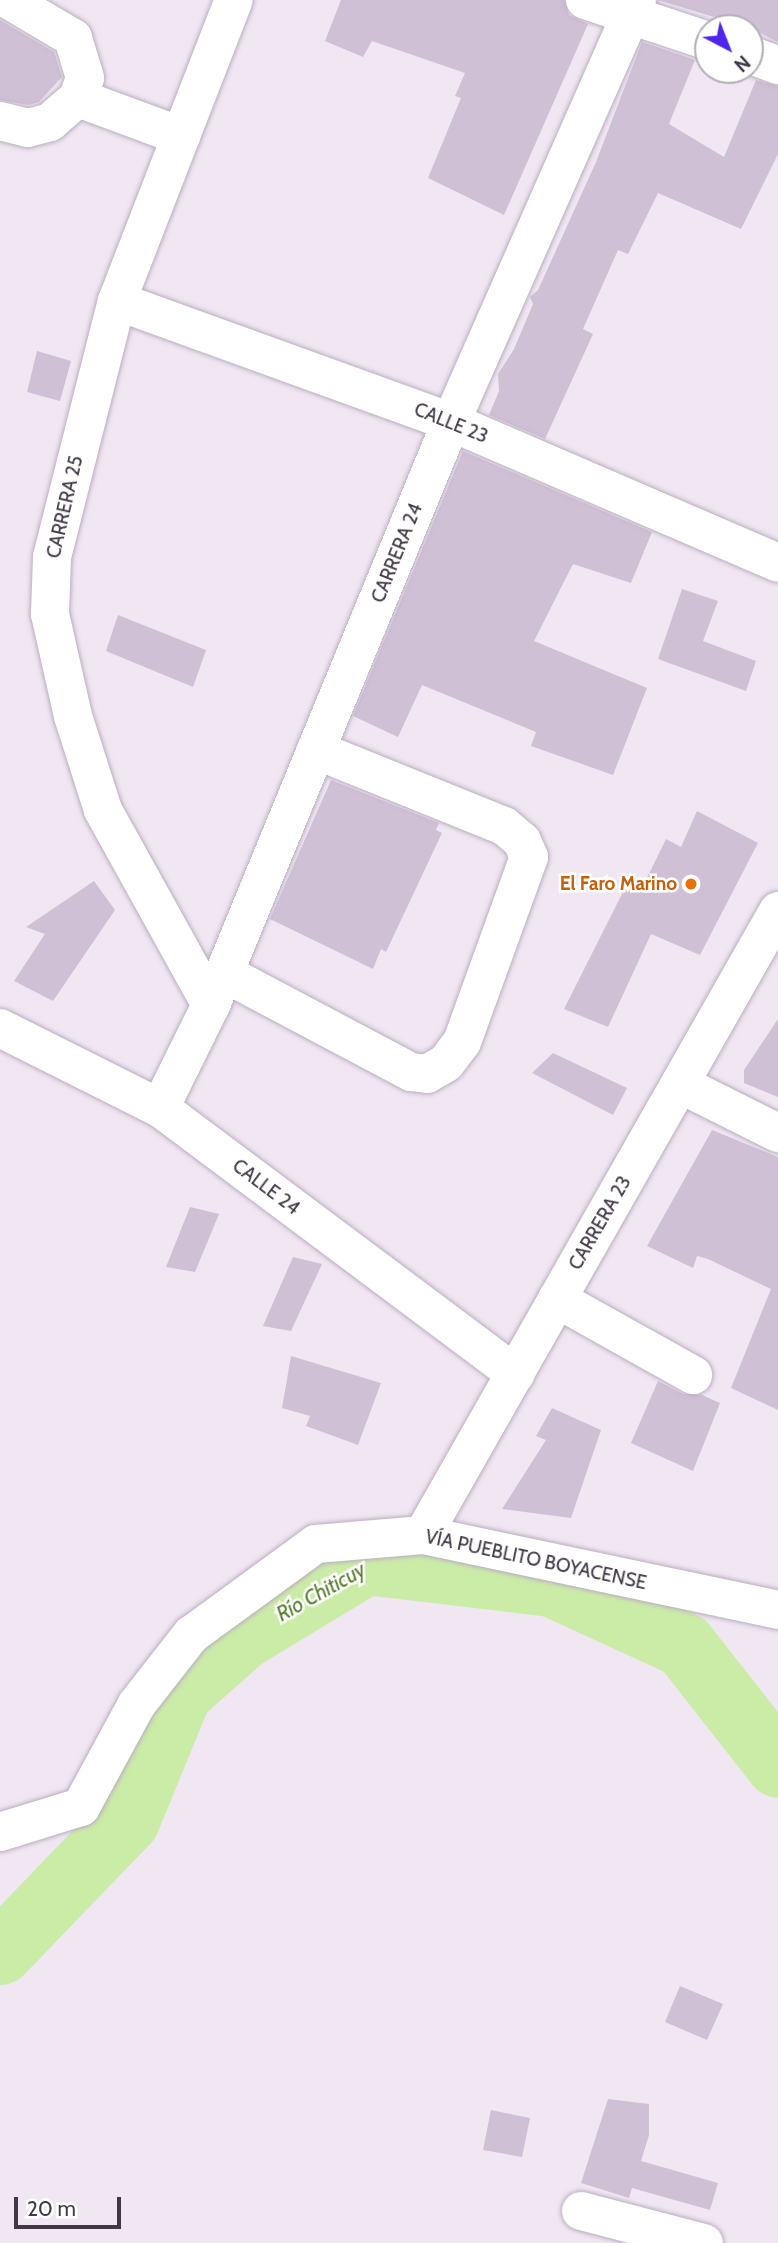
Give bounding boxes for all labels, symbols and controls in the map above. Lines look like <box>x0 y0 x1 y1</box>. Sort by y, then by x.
north arrow <box>694 14 764 84</box>
text: N <box>729 50 755 77</box>
street label: CALLE 23 <box>411 398 491 448</box>
street label: CARRERA 25 <box>42 454 88 560</box>
street label: CARRERA 24 <box>367 500 427 606</box>
place label: El Faro Marino <box>560 873 677 895</box>
marker: El Faro Marino <box>683 876 699 892</box>
street label: CALLE 24 <box>228 1154 304 1220</box>
street label: CARRERA 23 <box>564 1172 636 1274</box>
street label: VÍA PUEBLITO BOYACENSE <box>423 1525 649 1595</box>
water label: Río Chiticuy <box>272 1557 370 1627</box>
scale bar <box>18 2184 124 2228</box>
text: 20 m <box>27 2196 76 2221</box>

